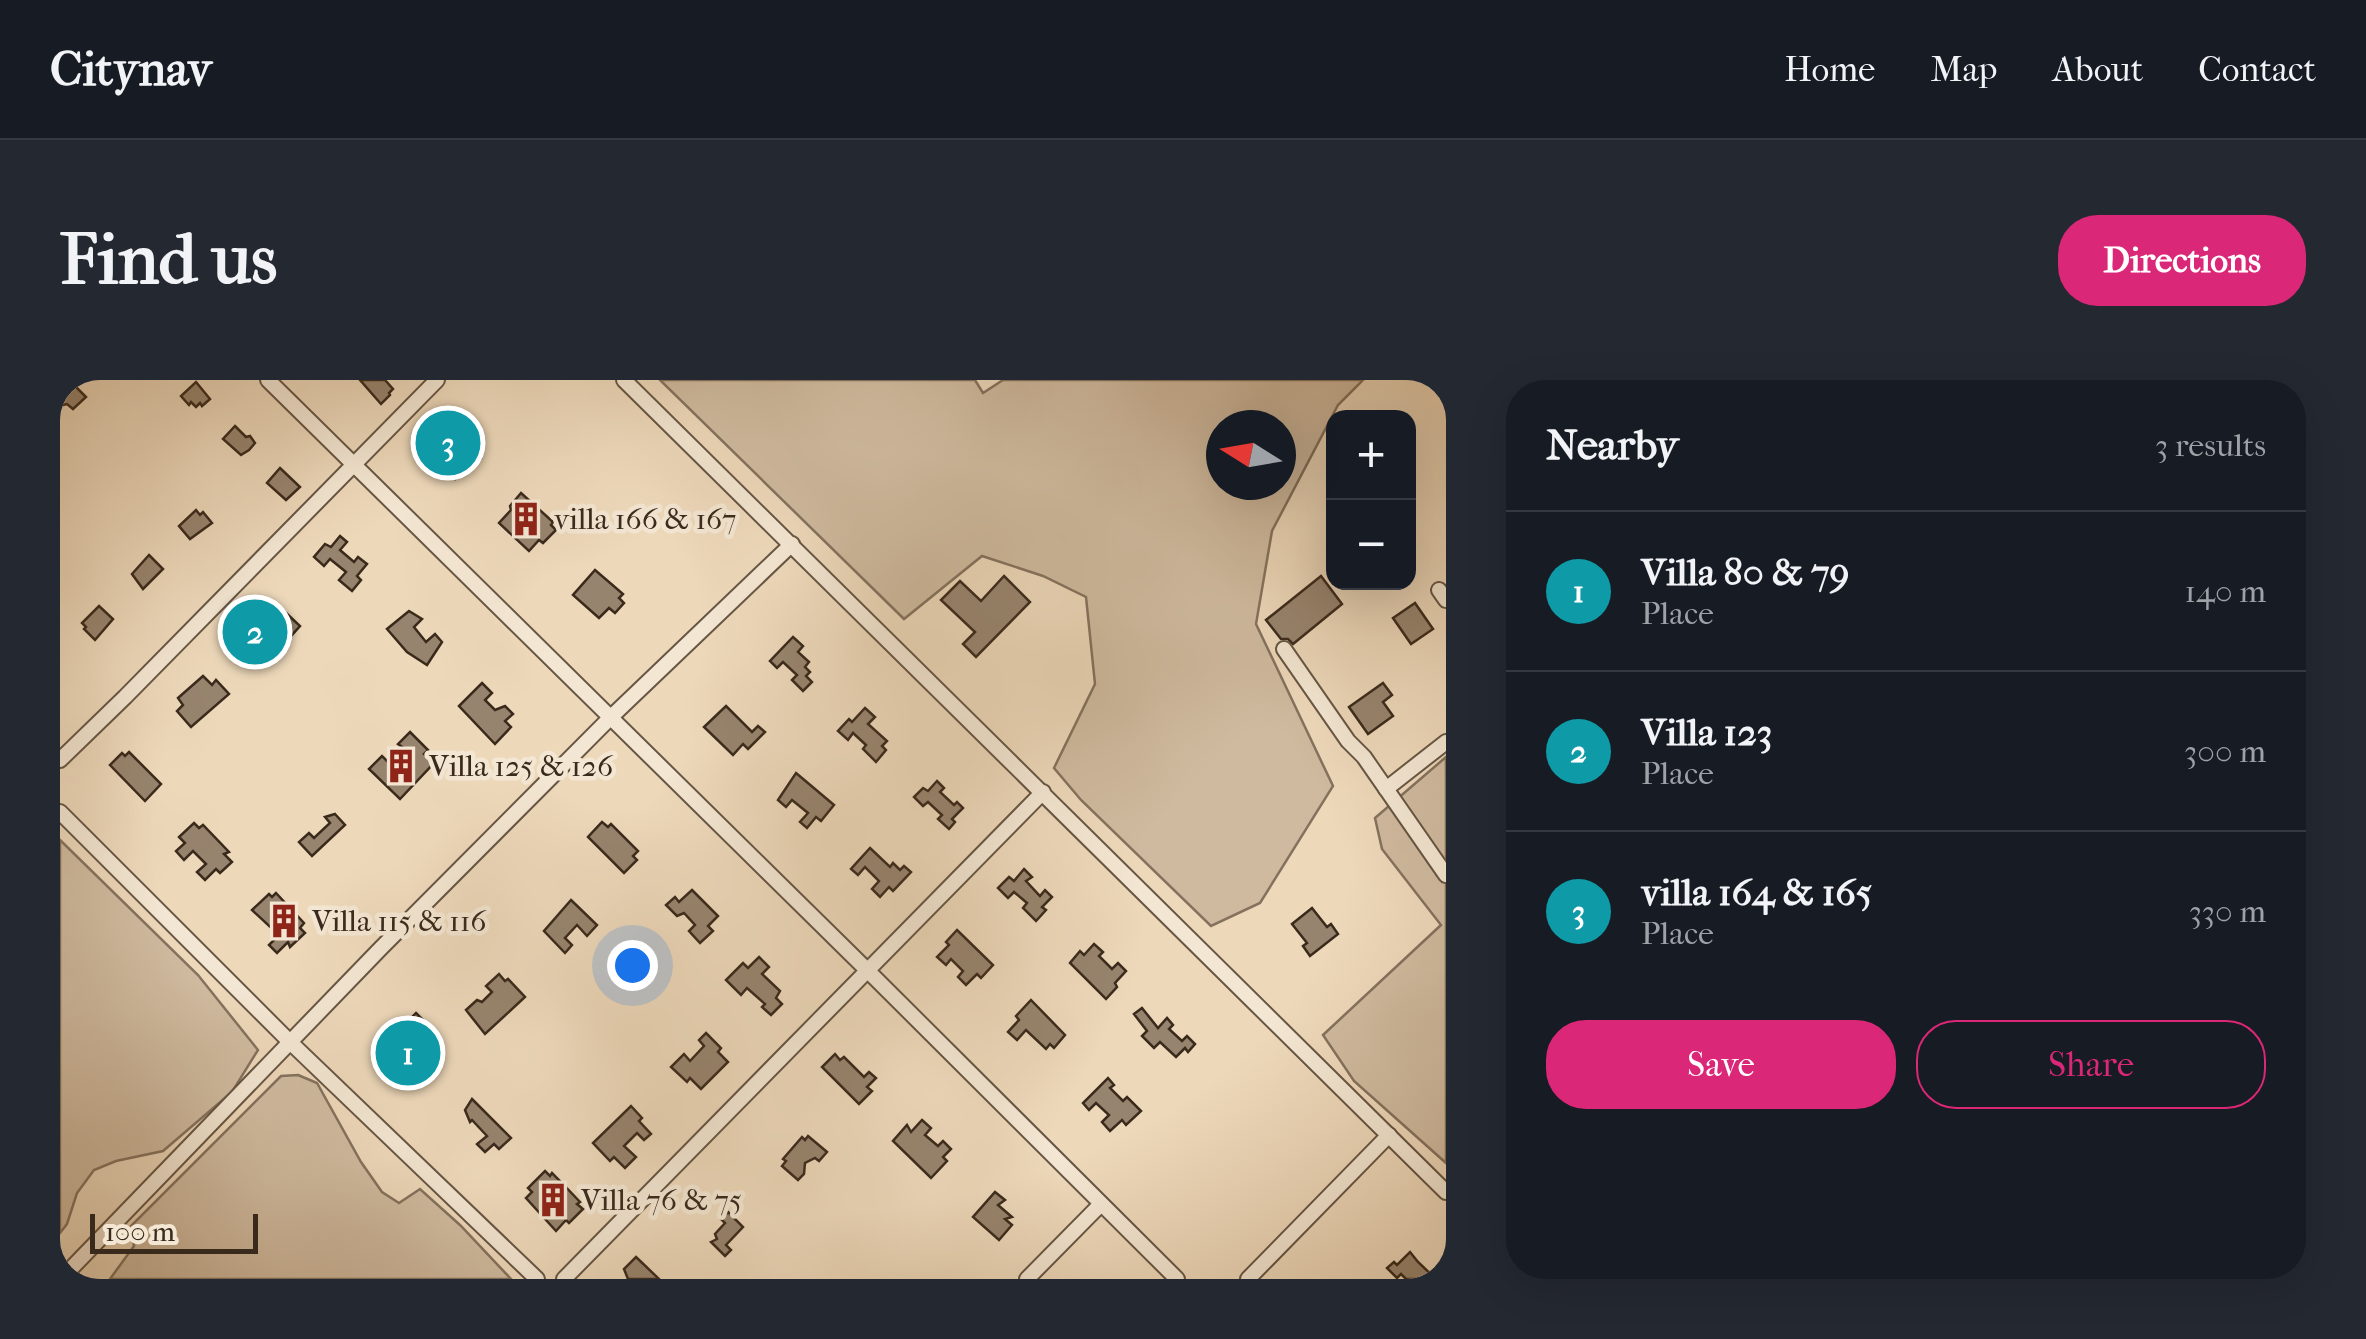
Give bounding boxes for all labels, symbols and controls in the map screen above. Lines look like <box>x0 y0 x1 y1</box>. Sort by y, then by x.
text: Citynav <box>50 41 212 97</box>
text: Home <box>1784 49 1875 90</box>
text: Map <box>1930 49 1998 90</box>
text: About <box>2053 49 2143 90</box>
text: Contact <box>2198 49 2316 90</box>
button: Directions <box>2058 215 2306 306</box>
text: Find us <box>60 219 277 301</box>
pin: 3 <box>416 406 480 480</box>
north arrow <box>1206 410 1296 500</box>
map controls <box>1326 410 1416 590</box>
button: + <box>1326 410 1416 500</box>
text: Nearby <box>1546 421 1678 470</box>
text: 3 results <box>2155 427 2266 464</box>
building icon: villa 166 & 167 <box>507 500 545 538</box>
button: − <box>1326 500 1416 590</box>
place label: villa 166 & 167 <box>554 502 737 537</box>
text: Villa 80 & 79 <box>1641 550 1849 595</box>
text: 1 <box>1573 573 1584 610</box>
text: 140 m <box>2185 573 2266 610</box>
pin: 2 <box>222 594 288 670</box>
text: Place <box>1641 595 1714 632</box>
text: Villa 123 <box>1641 710 1772 755</box>
text: 2 <box>1570 733 1587 770</box>
text: 300 m <box>2184 733 2266 770</box>
building icon: Villa 125 & 126 <box>382 747 420 785</box>
place label: Villa 125 & 126 <box>428 749 614 784</box>
text: Place <box>1641 755 1714 792</box>
text: villa 164 & 165 <box>1641 870 1872 915</box>
text: 3 <box>1572 893 1585 930</box>
text: 330 m <box>2189 893 2266 930</box>
building icon: Villa 115 & 116 <box>265 902 303 940</box>
place label: Villa 115 & 116 <box>311 904 487 939</box>
text: Place <box>1641 915 1714 952</box>
your location <box>607 940 658 991</box>
pin: 1 <box>376 1016 440 1090</box>
button: Save <box>1546 1020 1896 1109</box>
button: Share <box>1916 1020 2266 1109</box>
building icon: Villa 76 & 75 <box>534 1181 572 1219</box>
place label: Villa 76 & 75 <box>580 1183 742 1218</box>
scale bar <box>90 1209 258 1254</box>
text: 100 m <box>105 1215 175 1248</box>

